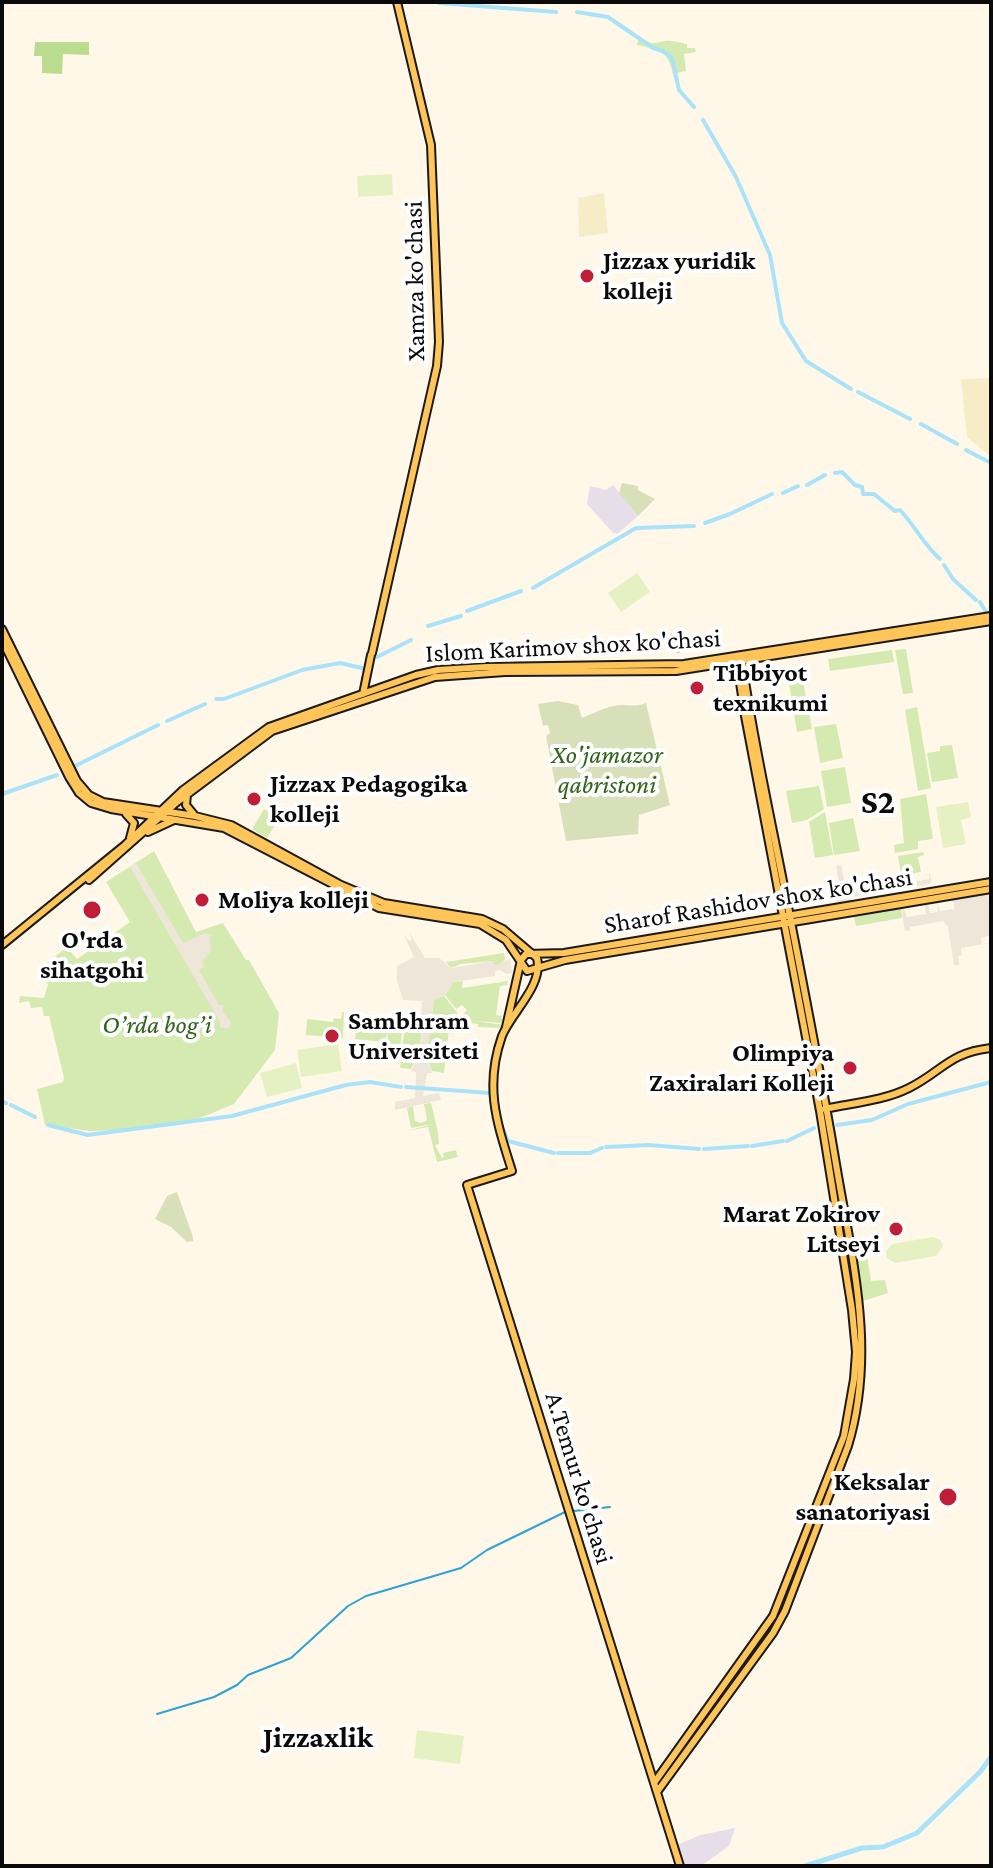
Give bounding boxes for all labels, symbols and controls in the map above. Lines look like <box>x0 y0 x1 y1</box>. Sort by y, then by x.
street label: Xamza ko'chasi <box>398 201 432 361</box>
place label: Jizzax yuridik kolleji <box>603 245 755 306</box>
marker: Jizzax yuridik kolleji <box>578 267 596 285</box>
street label: Islom Karimov shox ko'chasi <box>425 623 721 669</box>
place label: Tibbiyot texnikumi <box>713 657 828 718</box>
marker: Tibbiyot texnikumi <box>688 679 706 697</box>
park label: Xo'jamazor qabristoni <box>551 739 663 800</box>
place label: Jizzax Pedagogika kolleji <box>270 768 468 830</box>
district label: S2 <box>861 783 895 823</box>
marker: Jizzax Pedagogika kolleji <box>245 790 263 808</box>
street label: Sharof Rashidov shox ko'chasi <box>602 861 914 941</box>
place label: Moliya kolleji <box>218 884 369 916</box>
marker: Moliya kolleji <box>193 891 211 909</box>
marker: O'rda sihatgohi <box>81 899 103 921</box>
place label: O'rda sihatgohi <box>40 924 144 986</box>
place label: Sambhram Universiteti <box>348 1005 479 1066</box>
park label: O’rda bog’i <box>102 1009 212 1041</box>
marker: Sambhram Universiteti <box>323 1027 341 1045</box>
place label: Olimpiya Zaxiralari Kolleji <box>649 1037 834 1098</box>
marker: Olimpiya Zaxiralari Kolleji <box>841 1059 859 1077</box>
place label: Marat Zokirov Litseyi <box>723 1198 880 1260</box>
marker: Marat Zokirov Litseyi <box>887 1220 905 1238</box>
street label: A.Temur ko'chasi <box>538 1388 620 1568</box>
place label: Keksalar sanatoriyasi <box>795 1466 930 1528</box>
marker: Keksalar sanatoriyasi <box>937 1486 959 1508</box>
district label: Jizzaxlik <box>263 1720 373 1756</box>

